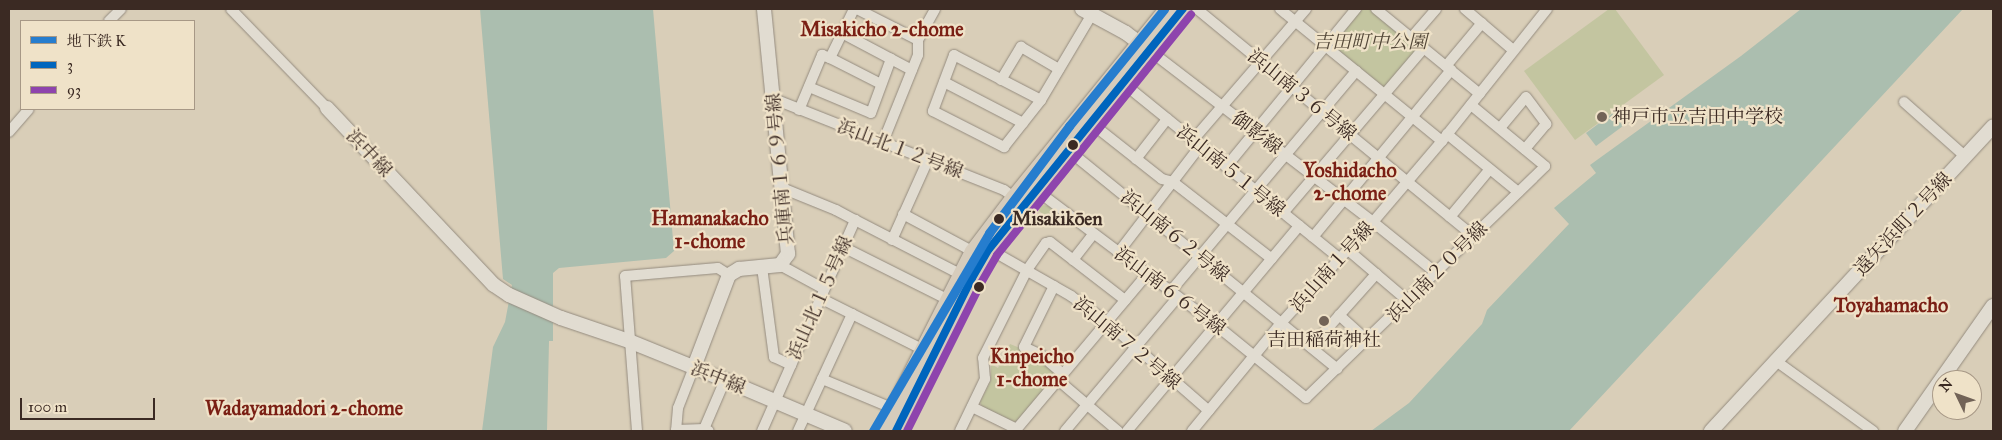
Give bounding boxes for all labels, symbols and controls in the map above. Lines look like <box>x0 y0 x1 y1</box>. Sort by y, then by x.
district label: Misakicho 2-chome <box>800 17 964 41</box>
legend <box>20 20 195 110</box>
park label: 吉田町中公園 <box>1313 31 1427 53</box>
text: 地下鉄 K <box>67 32 126 50</box>
street label: 浜山南３６号線 <box>1243 44 1361 146</box>
text: 3 <box>67 56 73 74</box>
text: 93 <box>67 81 81 99</box>
street label: 兵庫南１６９号線 <box>762 92 798 246</box>
place label: 神戸市立吉田中学校 <box>1612 106 1783 128</box>
street label: 御影線 <box>1227 107 1287 159</box>
marker: 神戸市立吉田中学校 <box>1596 111 1608 123</box>
street label: 浜山北１２号線 <box>834 115 966 183</box>
street label: 浜山南５１号線 <box>1172 120 1290 222</box>
street label: 浜中線 <box>341 124 397 182</box>
unlabelled marker <box>1068 140 1078 150</box>
district label: Yoshidacho 2-chome <box>1303 158 1397 205</box>
street label: 遠矢浜町２号線 <box>1849 168 1957 280</box>
street label: 浜山南６２号線 <box>1116 185 1234 287</box>
district label: Hamanakacho 1-chome <box>651 207 769 254</box>
place label: Misakikōen <box>1012 208 1103 230</box>
marker: Misakikōen <box>990 210 1008 228</box>
street label: 浜山南１号線 <box>1285 217 1379 317</box>
street label: 浜山南２０号線 <box>1382 217 1492 327</box>
street label: 浜山北１５号線 <box>783 233 857 363</box>
street label: 浜山南６６号線 <box>1110 242 1230 340</box>
unlabelled marker <box>974 282 984 292</box>
street label: 浜山南７２号線 <box>1069 292 1185 394</box>
district label: Toyahamacho <box>1834 293 1948 317</box>
marker: 吉田稲荷神社 <box>1318 315 1330 327</box>
place label: 吉田稲荷神社 <box>1267 329 1381 351</box>
district label: Kinpeicho 1-chome <box>990 345 1074 392</box>
street label: 浜中線 <box>687 357 749 399</box>
north arrow <box>1932 370 1982 420</box>
text: N <box>1936 375 1957 395</box>
scale bar <box>22 388 158 420</box>
district label: Wadayamadori 2-chome <box>205 396 403 420</box>
text: 100 m <box>28 398 67 416</box>

